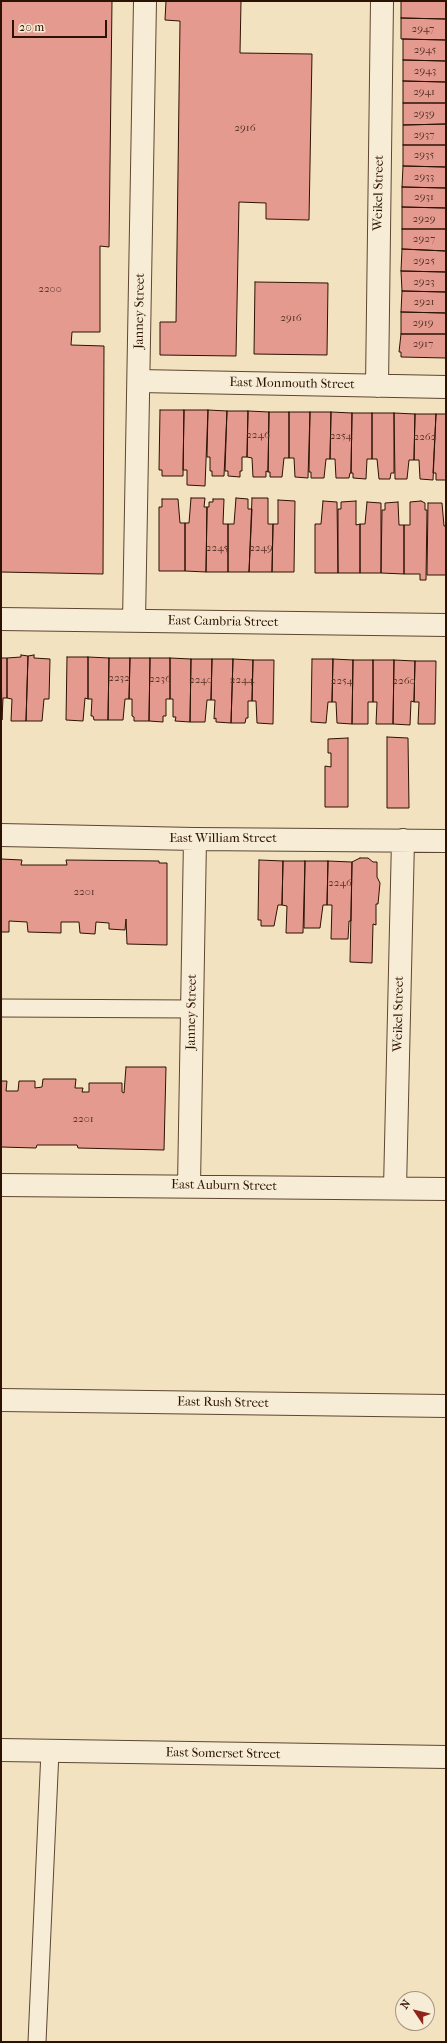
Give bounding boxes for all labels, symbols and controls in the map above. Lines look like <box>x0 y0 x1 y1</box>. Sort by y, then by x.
scale bar <box>14 12 109 38</box>
text: 20 m <box>19 20 44 34</box>
house number: 2947 <box>412 22 434 36</box>
house number: 2945 <box>414 43 436 57</box>
house number: 2943 <box>414 64 436 78</box>
house number: 2941 <box>413 85 435 99</box>
house number: 2939 <box>413 107 435 121</box>
house number: 2916 <box>234 121 256 135</box>
house number: 2937 <box>413 128 435 142</box>
house number: 2935 <box>414 148 434 162</box>
street label: Weikel Street <box>371 155 387 231</box>
house number: 2933 <box>414 170 434 184</box>
house number: 2931 <box>414 190 434 204</box>
house number: 2929 <box>413 212 435 226</box>
house number: 2927 <box>413 232 435 246</box>
house number: 2925 <box>413 254 435 268</box>
street label: Janney Street <box>132 273 148 349</box>
house number: 2923 <box>413 275 435 289</box>
house number: 2200 <box>38 282 62 296</box>
house number: 2921 <box>413 295 435 309</box>
house number: 2916 <box>280 311 302 325</box>
house number: 2919 <box>412 316 434 330</box>
house number: 2917 <box>413 337 433 351</box>
street label: East Monmouth Street <box>229 375 355 393</box>
house number: 2246 <box>246 428 270 442</box>
house number: 2254 <box>330 429 352 443</box>
house number: 2262 <box>414 430 436 444</box>
house number: 2245 <box>206 541 228 555</box>
house number: 2249 <box>249 541 273 555</box>
street label: East Cambria Street <box>167 613 279 631</box>
house number: 2232 <box>108 671 130 685</box>
house number: 2236 <box>149 672 171 686</box>
house number: 2240 <box>189 673 213 687</box>
house number: 2244 <box>230 673 254 687</box>
house number: 2254 <box>331 674 353 688</box>
house number: 2260 <box>392 674 416 688</box>
street label: East William Street <box>169 831 277 847</box>
house number: 2246 <box>328 876 352 890</box>
house number: 2201 <box>73 885 95 899</box>
street label: Janney Street <box>184 974 200 1050</box>
street label: Weikel Street <box>391 976 407 1052</box>
house number: 2201 <box>72 1112 94 1126</box>
street label: East Auburn Street <box>171 1177 277 1195</box>
street label: East Rush Street <box>177 1394 269 1412</box>
street label: East Somerset Street <box>165 1745 281 1763</box>
north arrow <box>395 1991 435 2031</box>
text: N <box>398 1997 413 2012</box>

